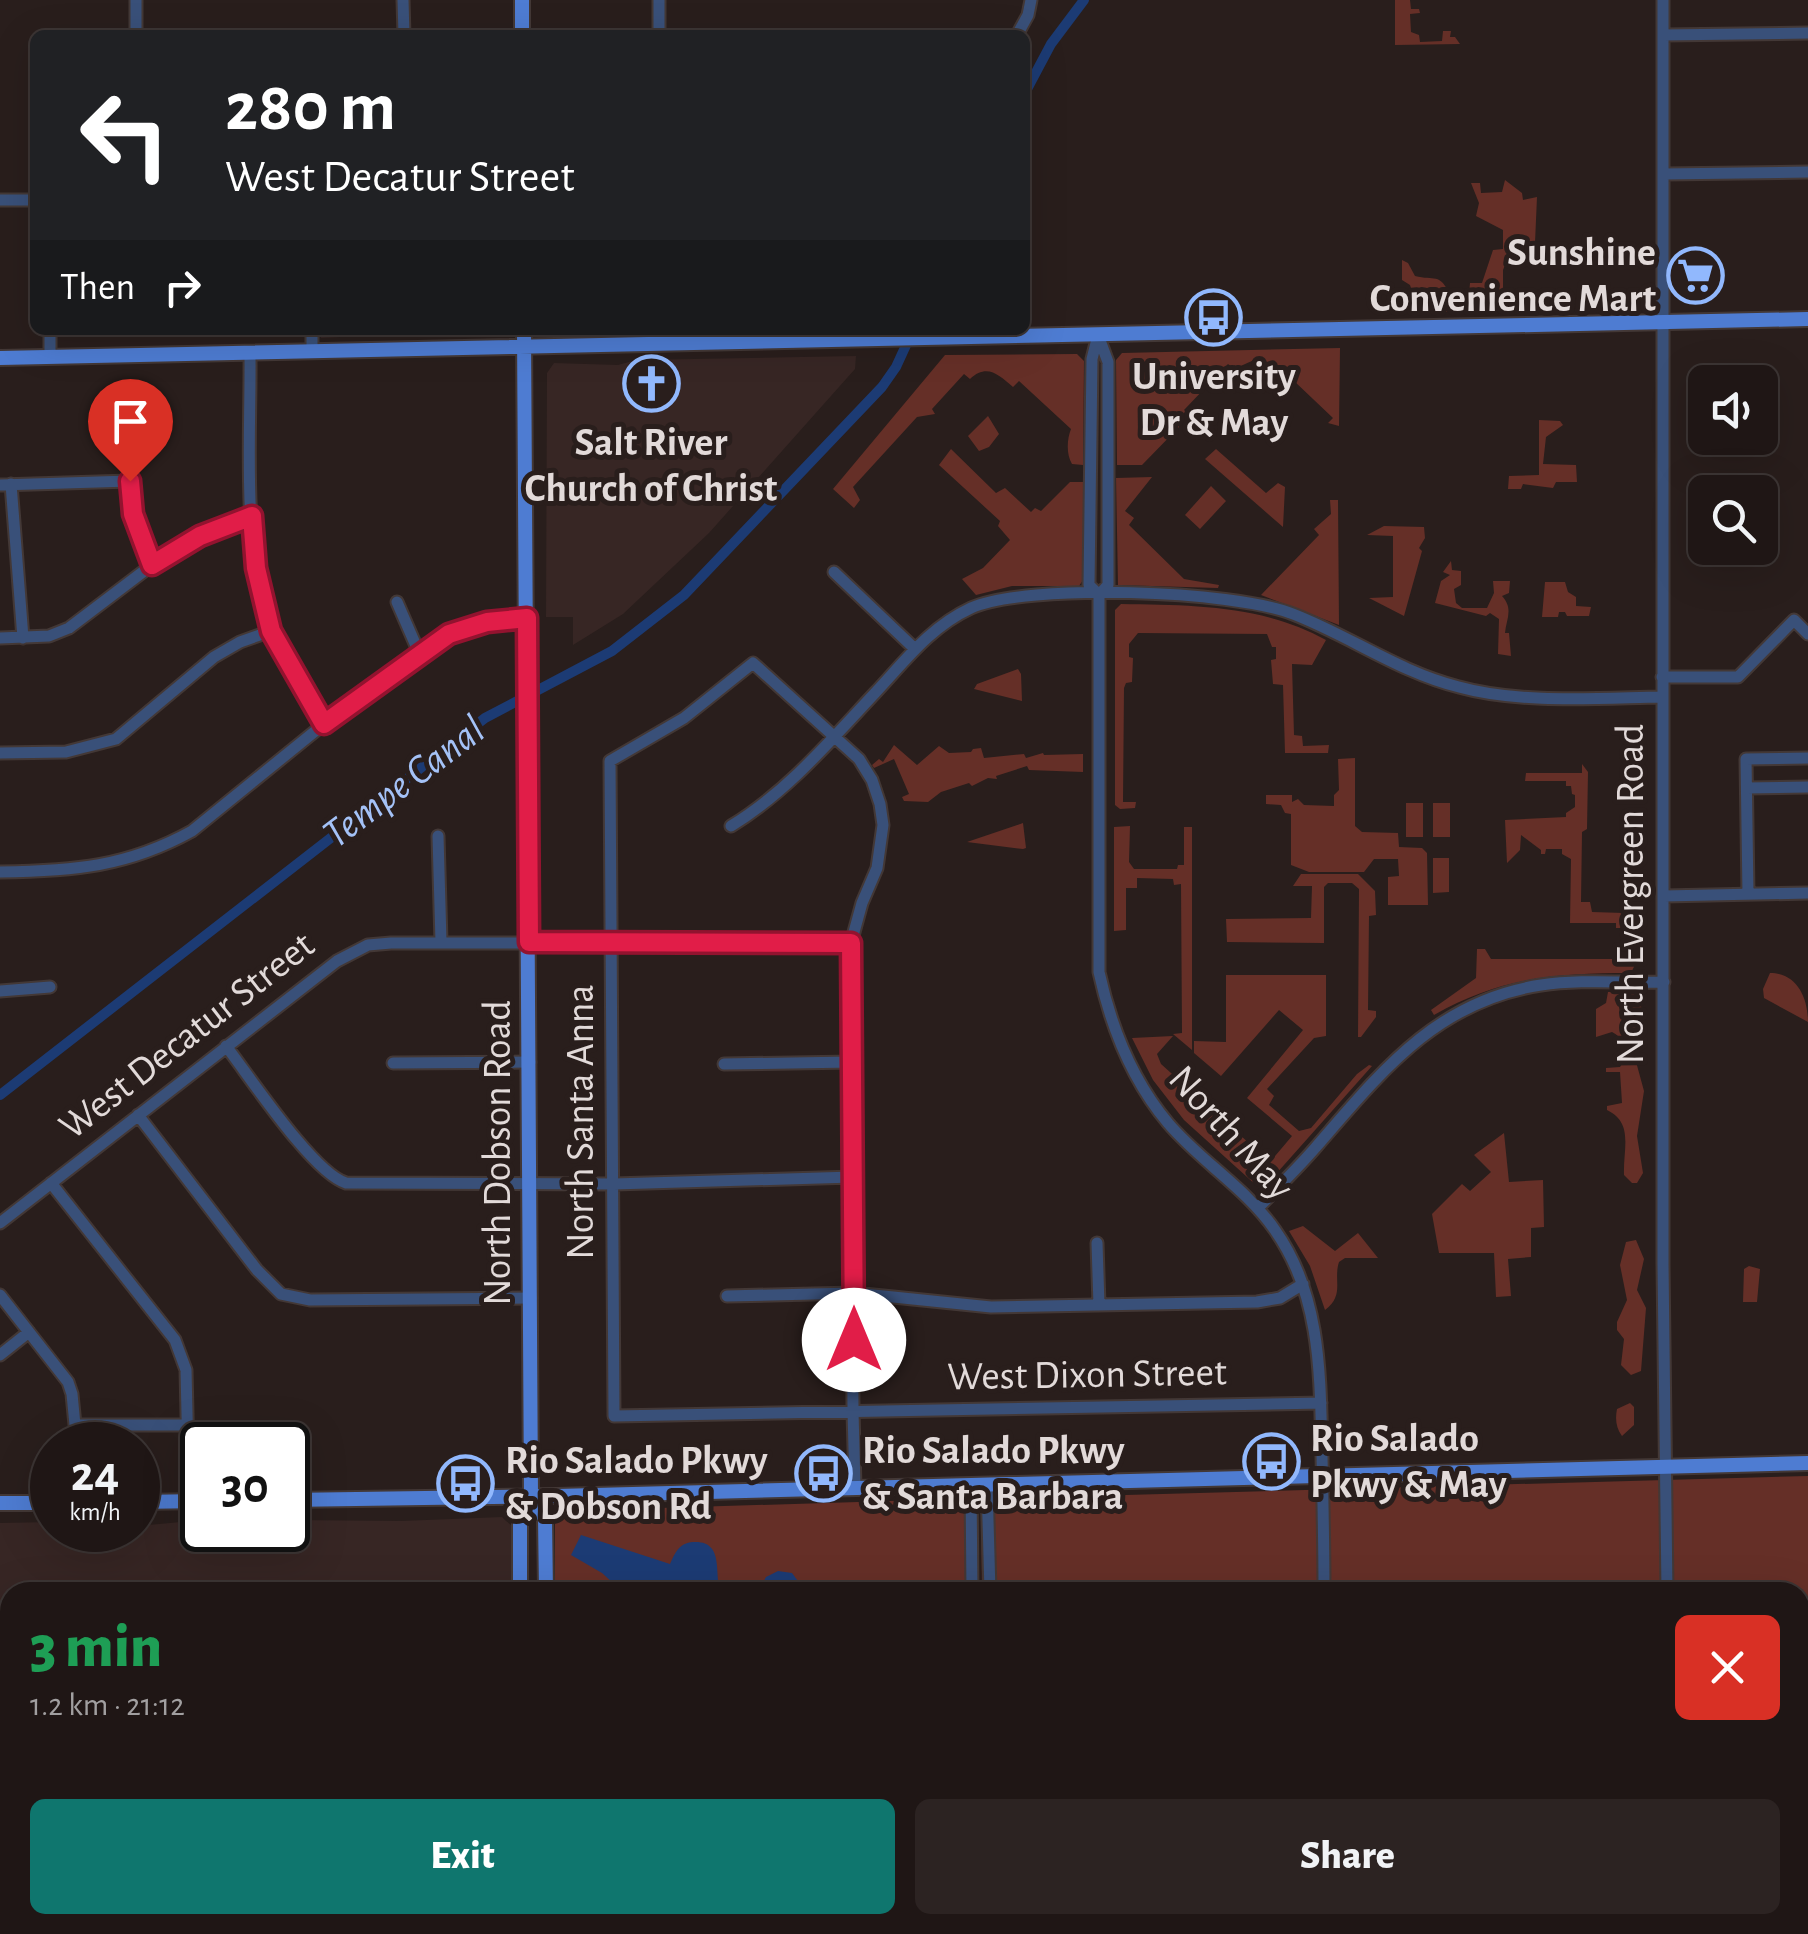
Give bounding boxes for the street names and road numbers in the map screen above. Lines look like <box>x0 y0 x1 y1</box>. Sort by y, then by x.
street label: North Evergreen Road <box>1611 724 1651 1064</box>
street label: West Decatur Street <box>52 924 322 1147</box>
street label: North Santa Anna <box>561 984 601 1260</box>
street label: North Dobson Road <box>478 1000 518 1306</box>
street label: North May <box>1161 1058 1301 1208</box>
street label: West Dixon Street <box>947 1353 1227 1397</box>

